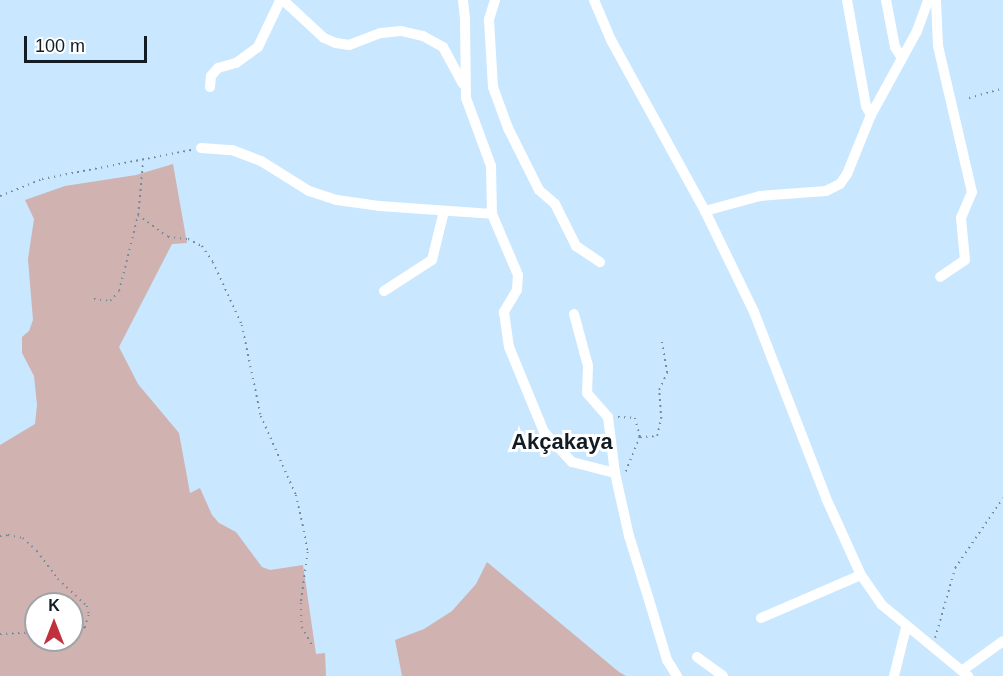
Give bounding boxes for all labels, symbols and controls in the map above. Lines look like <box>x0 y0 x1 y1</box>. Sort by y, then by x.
scale bar <box>27 24 150 62</box>
text: 100 m <box>35 36 85 56</box>
district label: Akçakaya <box>511 429 613 455</box>
north arrow <box>24 592 84 652</box>
text: K <box>48 597 60 614</box>

